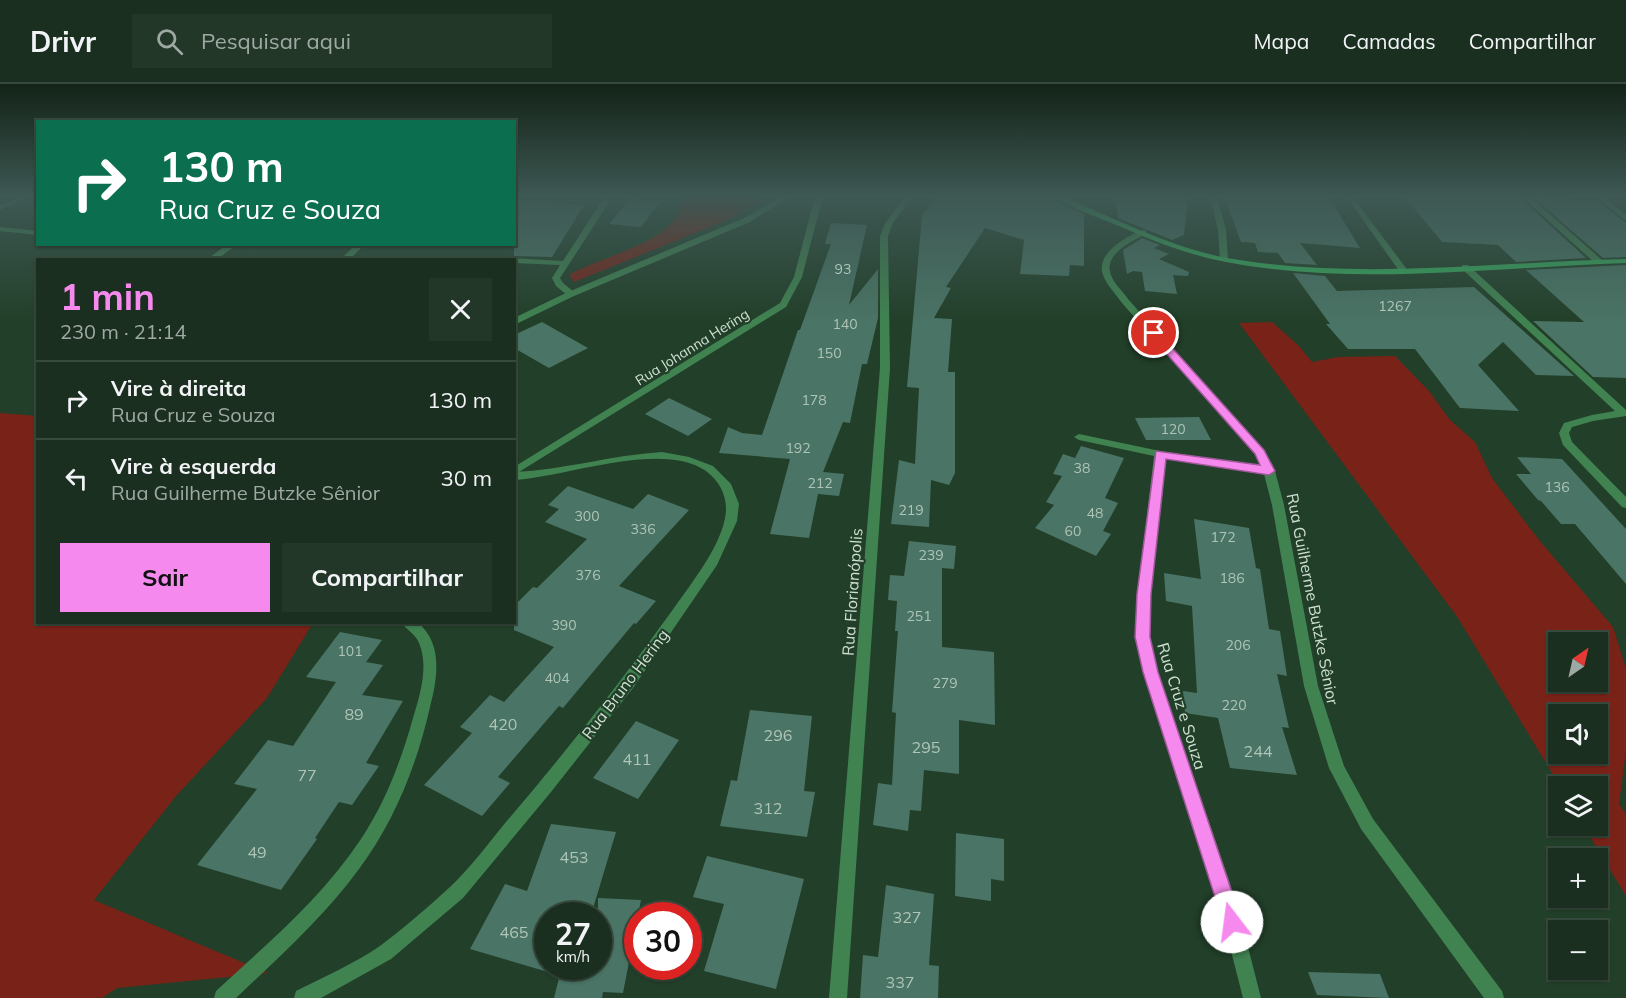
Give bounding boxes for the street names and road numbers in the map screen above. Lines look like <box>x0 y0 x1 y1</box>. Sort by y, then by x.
street label: Rua Johanna Hering <box>632 305 752 389</box>
street label: Rua Guilherme Butzke Sênior <box>1283 491 1343 707</box>
street label: Rua Florianópolis <box>838 527 866 657</box>
street label: Rua Bruno Hering <box>577 625 673 743</box>
street label: Rua Cruz e Souza <box>1153 640 1211 772</box>

